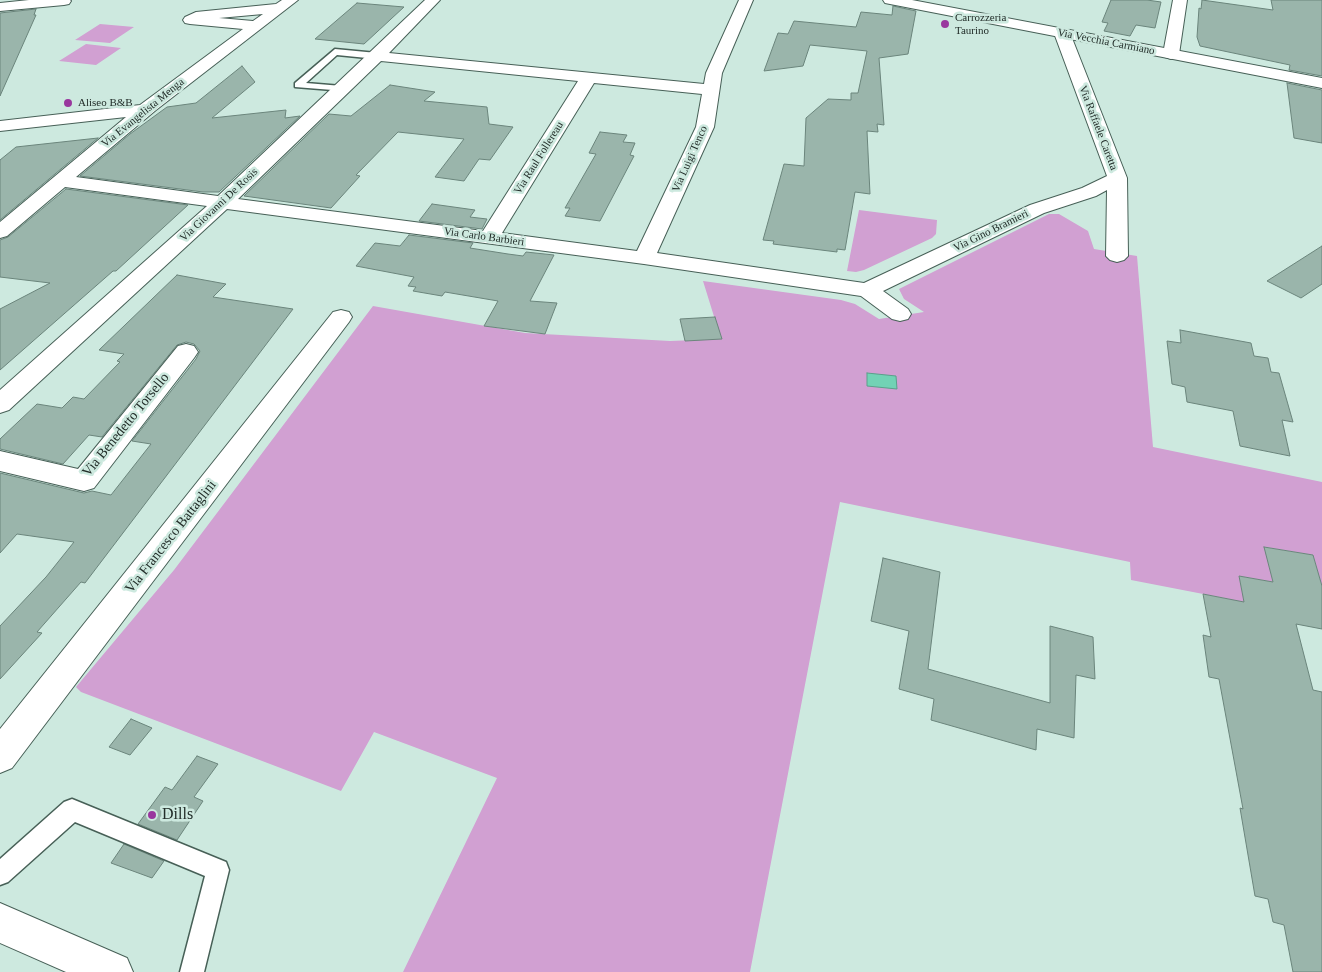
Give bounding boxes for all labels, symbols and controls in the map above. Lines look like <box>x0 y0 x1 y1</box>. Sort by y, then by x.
place label: Carrozzeria Taurino <box>955 11 1006 37</box>
marker: Carrozzeria Taurino <box>939 18 951 30</box>
street label: Via Vecchia Carmiano <box>1056 26 1156 58</box>
street label: Via Evangelista Menga <box>99 76 187 150</box>
street label: Via Raffaele Caretta <box>1076 84 1120 172</box>
place label: Aliseo B&B <box>78 96 133 110</box>
marker: Aliseo B&B <box>62 97 74 109</box>
street label: Via Raul Follereau <box>511 119 567 197</box>
street label: Via Luigi Tenco <box>669 124 711 194</box>
street label: Via Giovanni De Rosis <box>177 165 261 245</box>
street label: Via Gino Bramieri <box>951 207 1031 255</box>
street label: Via Carlo Barbieri <box>443 225 525 249</box>
street label: Via Benedetto Torsello <box>79 370 173 480</box>
street label: Via Francesco Battaglini <box>122 477 220 597</box>
place label: Dills <box>162 805 193 825</box>
marker: Dills <box>146 809 158 821</box>

